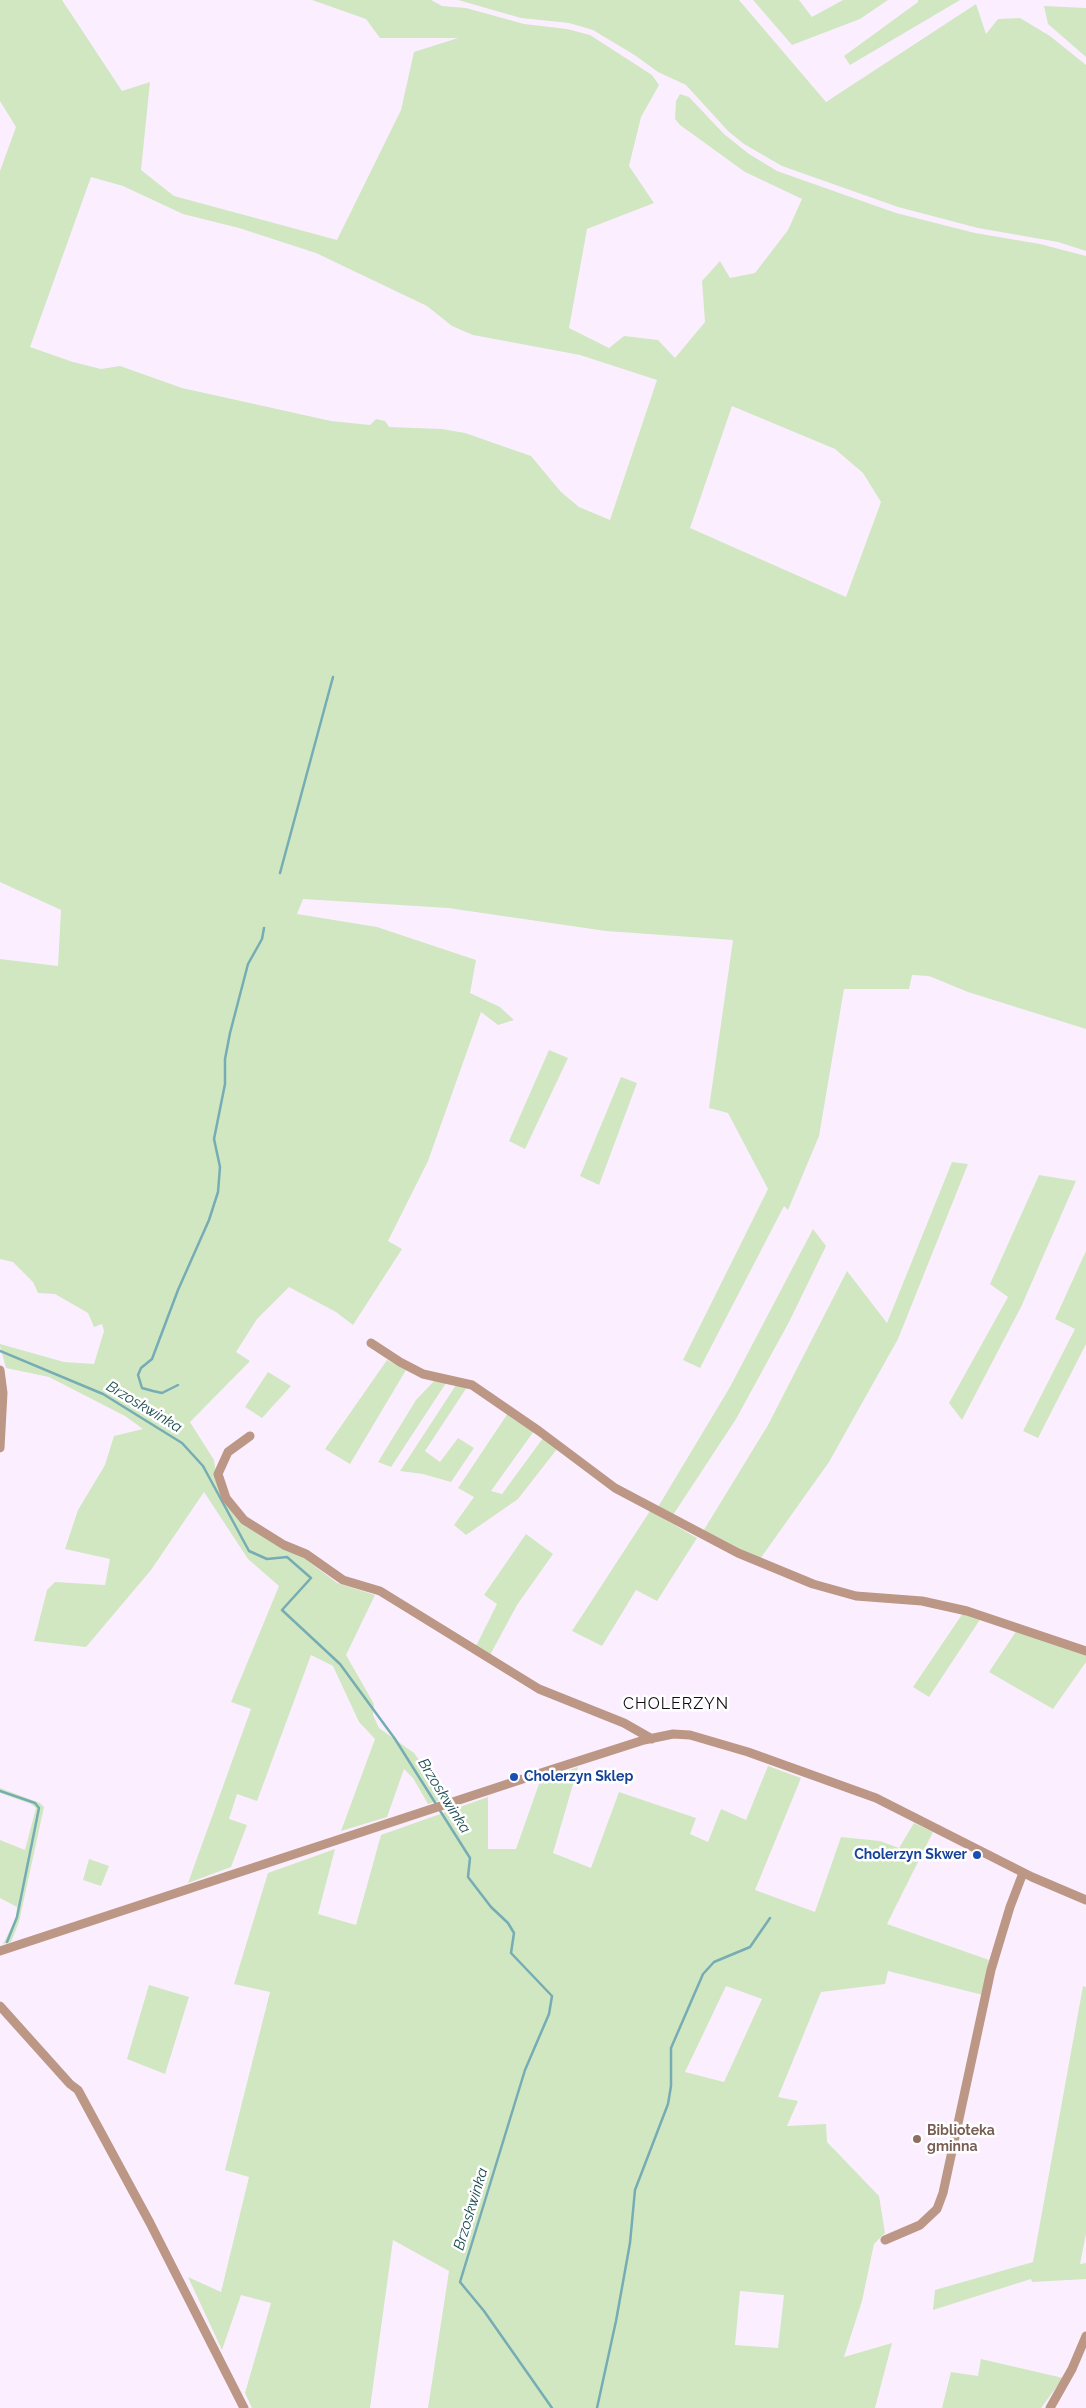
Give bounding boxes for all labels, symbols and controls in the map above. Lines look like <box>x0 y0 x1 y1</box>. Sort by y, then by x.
water label: Brzoskwinka <box>103 1377 185 1437</box>
district label: CHOLERZYN <box>622 1694 730 1714</box>
water label: Brzoskwinka <box>414 1755 474 1837</box>
place label: Cholerzyn Sklep <box>524 1769 633 1785</box>
marker: Cholerzyn Sklep <box>508 1771 520 1783</box>
place label: Cholerzyn Skwer <box>854 1847 967 1863</box>
marker: Cholerzyn Skwer <box>971 1849 983 1861</box>
place label: Biblioteka gminna <box>927 2123 995 2156</box>
marker: Biblioteka gminna <box>911 2133 923 2145</box>
water label: Brzoskwinka <box>450 2166 492 2252</box>

